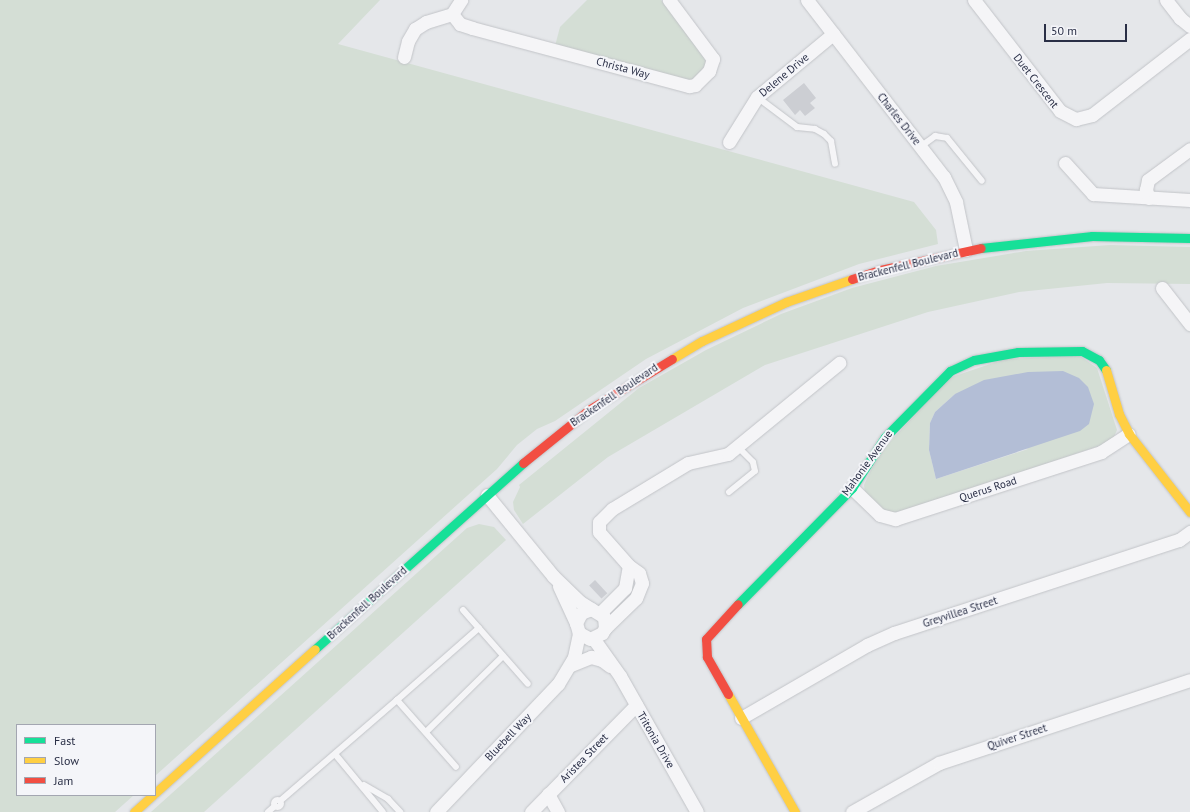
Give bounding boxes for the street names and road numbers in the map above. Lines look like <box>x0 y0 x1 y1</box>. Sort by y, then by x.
street label: Delene Drive <box>756 50 812 100</box>
street label: Duet Crescent <box>1011 51 1061 111</box>
street label: Christa Way <box>595 55 651 81</box>
street label: Charles Drive <box>875 90 923 148</box>
street label: Brackenfell Boulevard <box>856 246 960 284</box>
street label: Brackenfell Boulevard <box>568 361 660 429</box>
street label: Mahonie Avenue <box>839 428 895 498</box>
street label: Querus Road <box>958 474 1018 504</box>
street label: Brackenfell Boulevard <box>324 564 410 642</box>
street label: Greyvillea Street <box>921 594 999 630</box>
street label: Tritonia Drive <box>634 709 678 771</box>
street label: Bluebell Way <box>482 710 534 764</box>
street label: Quiver Street <box>986 721 1048 753</box>
street label: Aristea Street <box>557 731 611 785</box>

